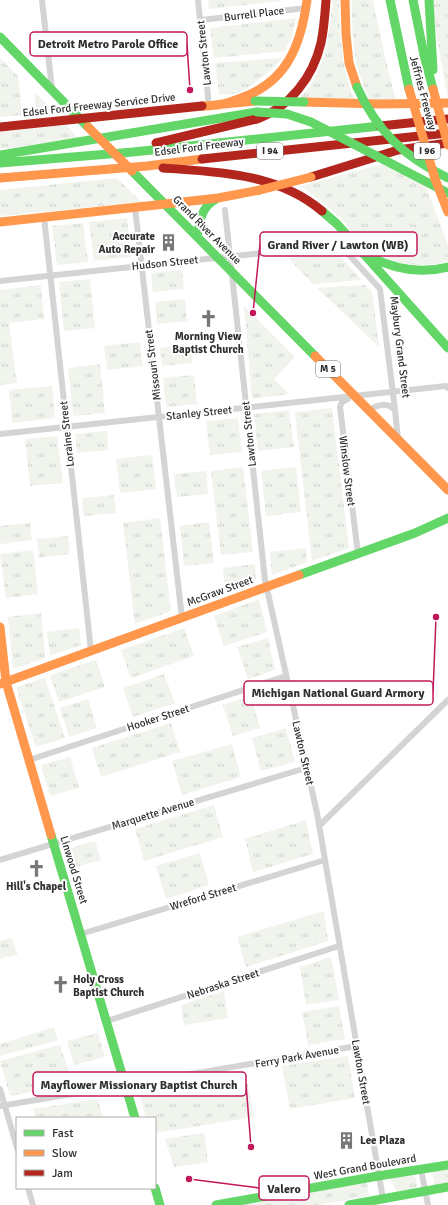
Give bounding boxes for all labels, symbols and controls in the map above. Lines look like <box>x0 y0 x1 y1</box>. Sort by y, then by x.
street label: Burrell Place <box>223 4 285 24</box>
street label: Lawton Street <box>194 19 214 86</box>
callout: Detroit Metro Parole Office <box>30 32 187 56</box>
text: Detroit Metro Parole Office <box>38 37 178 52</box>
street label: Jeffries Freeway <box>407 54 439 132</box>
street label: Edsel Ford Freeway Service Drive <box>22 90 176 120</box>
street label: Edsel Ford Freeway <box>154 135 245 159</box>
road number: I 94 <box>257 143 283 159</box>
road number: I 96 <box>414 143 440 159</box>
street label: Grand River Avenue <box>170 193 244 267</box>
place label: Accurate Auto Repair <box>99 230 156 256</box>
building icon: Accurate Auto Repair <box>158 232 178 252</box>
callout: Grand River / Lawton (WB) <box>260 232 417 256</box>
text: Grand River / Lawton (WB) <box>267 238 409 253</box>
street label: Hudson Street <box>131 253 199 273</box>
street label: Maybury Grand Street <box>387 295 413 399</box>
church icon: Morning View Baptist Church <box>198 308 218 328</box>
street label: Missouri Street <box>142 329 164 401</box>
place label: Morning View Baptist Church <box>172 330 244 356</box>
road number: M 5 <box>316 361 340 377</box>
street label: Loraine Street <box>57 400 77 468</box>
street label: Lawton Street <box>239 400 259 467</box>
street label: Stanley Street <box>165 403 233 423</box>
street label: Winslow Street <box>336 435 358 507</box>
street label: McGraw Street <box>185 573 255 609</box>
callout: Michigan National Guard Armory <box>244 681 433 705</box>
text: Michigan National Guard Armory <box>252 686 424 701</box>
street label: Hooker Street <box>125 702 191 734</box>
street label: Lawton Street <box>289 720 317 787</box>
street label: Marquette Avenue <box>110 795 196 833</box>
street label: Linwood Street <box>57 834 91 906</box>
church icon: Hill's Chapel <box>26 858 46 878</box>
place label: Hill's Chapel <box>6 880 67 893</box>
street label: Wreford Street <box>168 881 238 913</box>
street label: Nebraska Street <box>185 966 261 1002</box>
place label: Holy Cross Baptist Church <box>73 973 144 999</box>
church icon: Holy Cross Baptist Church <box>50 975 70 995</box>
street label: Lawton Street <box>349 1038 373 1106</box>
street label: Ferry Park Avenue <box>254 1043 340 1071</box>
callout: Mayflower Missionary Baptist Church <box>33 1072 246 1096</box>
text: Mayflower Missionary Baptist Church <box>41 1078 238 1093</box>
legend <box>16 1117 156 1189</box>
text: Fast <box>52 1126 73 1141</box>
building icon: Lee Plaza <box>337 1130 357 1150</box>
place label: Lee Plaza <box>360 1134 406 1147</box>
text: Slow <box>52 1146 77 1161</box>
street label: West Grand Boulevard <box>313 1152 417 1182</box>
text: Jam <box>52 1166 73 1181</box>
callout: Valero <box>259 1176 309 1200</box>
text: Valero <box>267 1182 301 1197</box>

